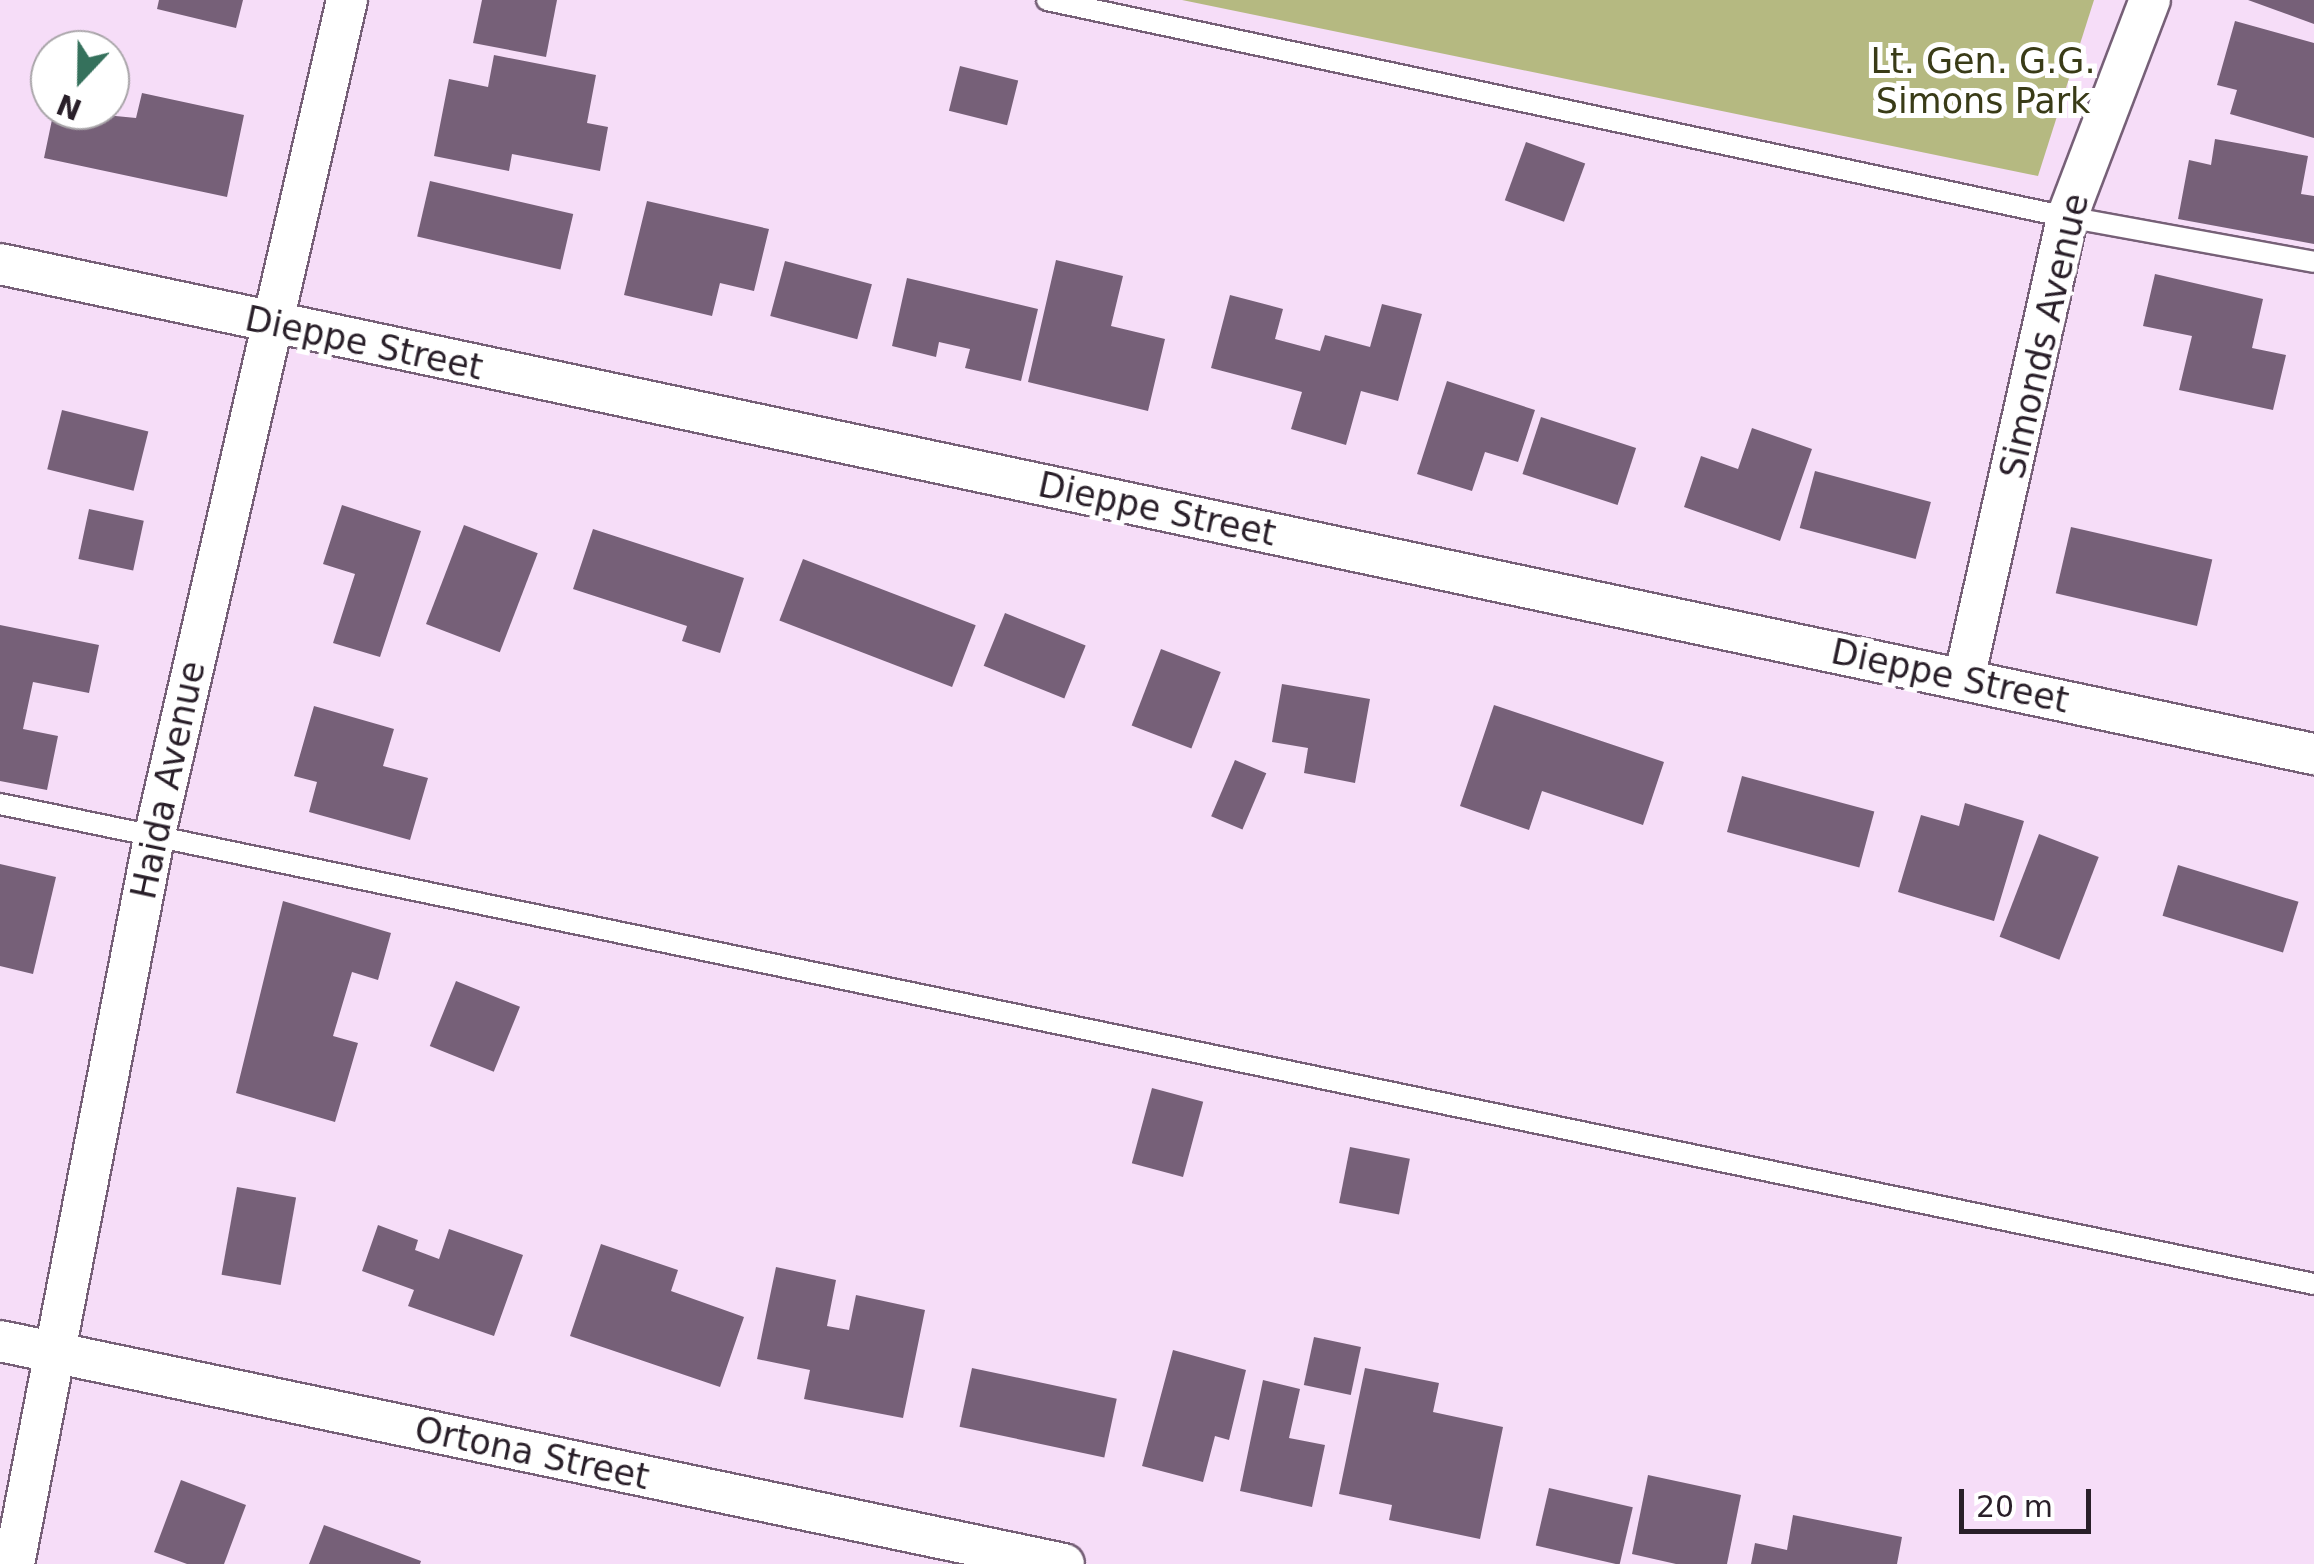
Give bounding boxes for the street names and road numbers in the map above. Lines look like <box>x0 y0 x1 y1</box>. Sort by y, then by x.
street label: Simonds Avenue <box>1991 189 2097 483</box>
street label: Dieppe Street <box>241 297 487 389</box>
street label: Dieppe Street <box>1034 463 1280 555</box>
street label: Dieppe Street <box>1827 630 2073 722</box>
street label: Haida Avenue <box>122 657 214 903</box>
street label: Ortona Street <box>411 1408 653 1498</box>

